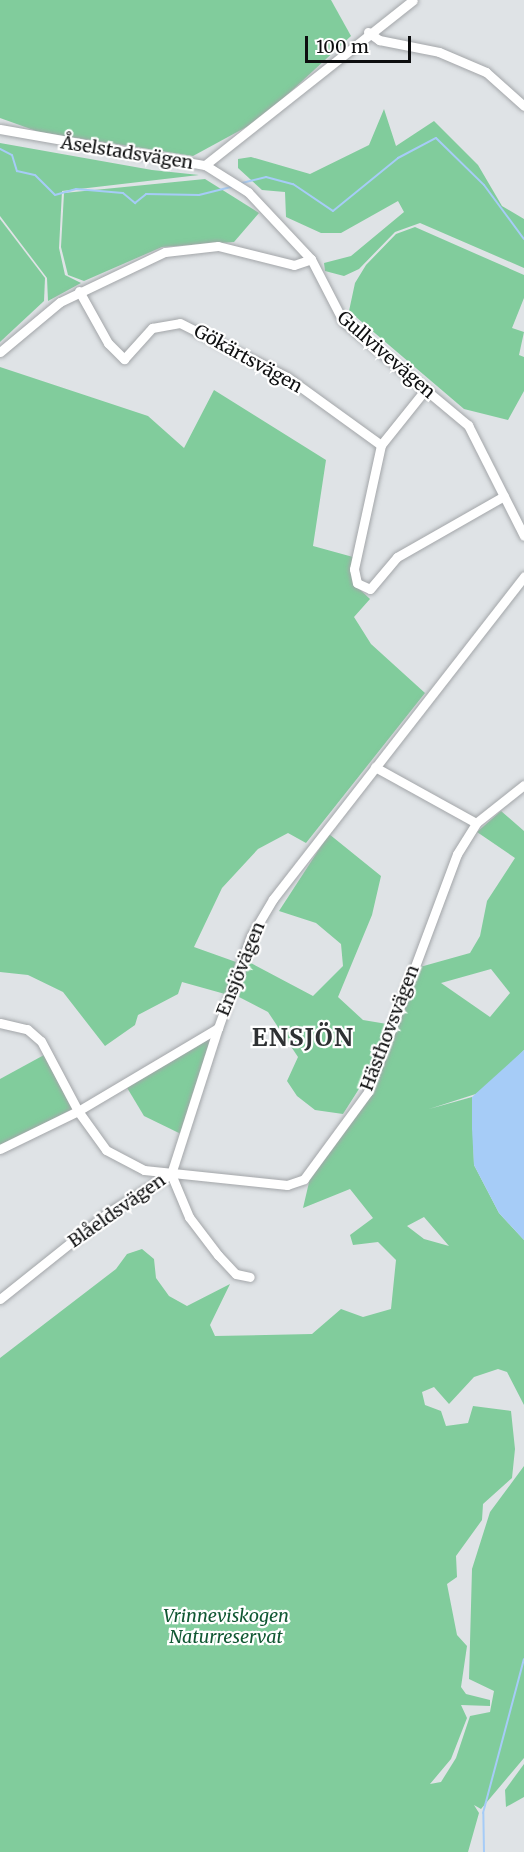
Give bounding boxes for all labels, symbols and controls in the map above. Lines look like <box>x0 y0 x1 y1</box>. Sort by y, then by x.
scale bar <box>308 24 414 62</box>
text: 100 m <box>316 35 369 58</box>
street label: Åselstadsvägen <box>59 132 195 174</box>
street label: Gullvivevägen <box>333 307 439 403</box>
street label: Gökärtsvägen <box>190 320 306 398</box>
street label: Ensjövägen <box>212 919 270 1019</box>
street label: Hästhovsvägen <box>356 962 424 1094</box>
district label: ENSJÖN <box>252 1024 354 1052</box>
street label: Blåeldsvägen <box>64 1170 170 1252</box>
park label: Vrinneviskogen Naturreservat <box>163 1606 289 1648</box>

